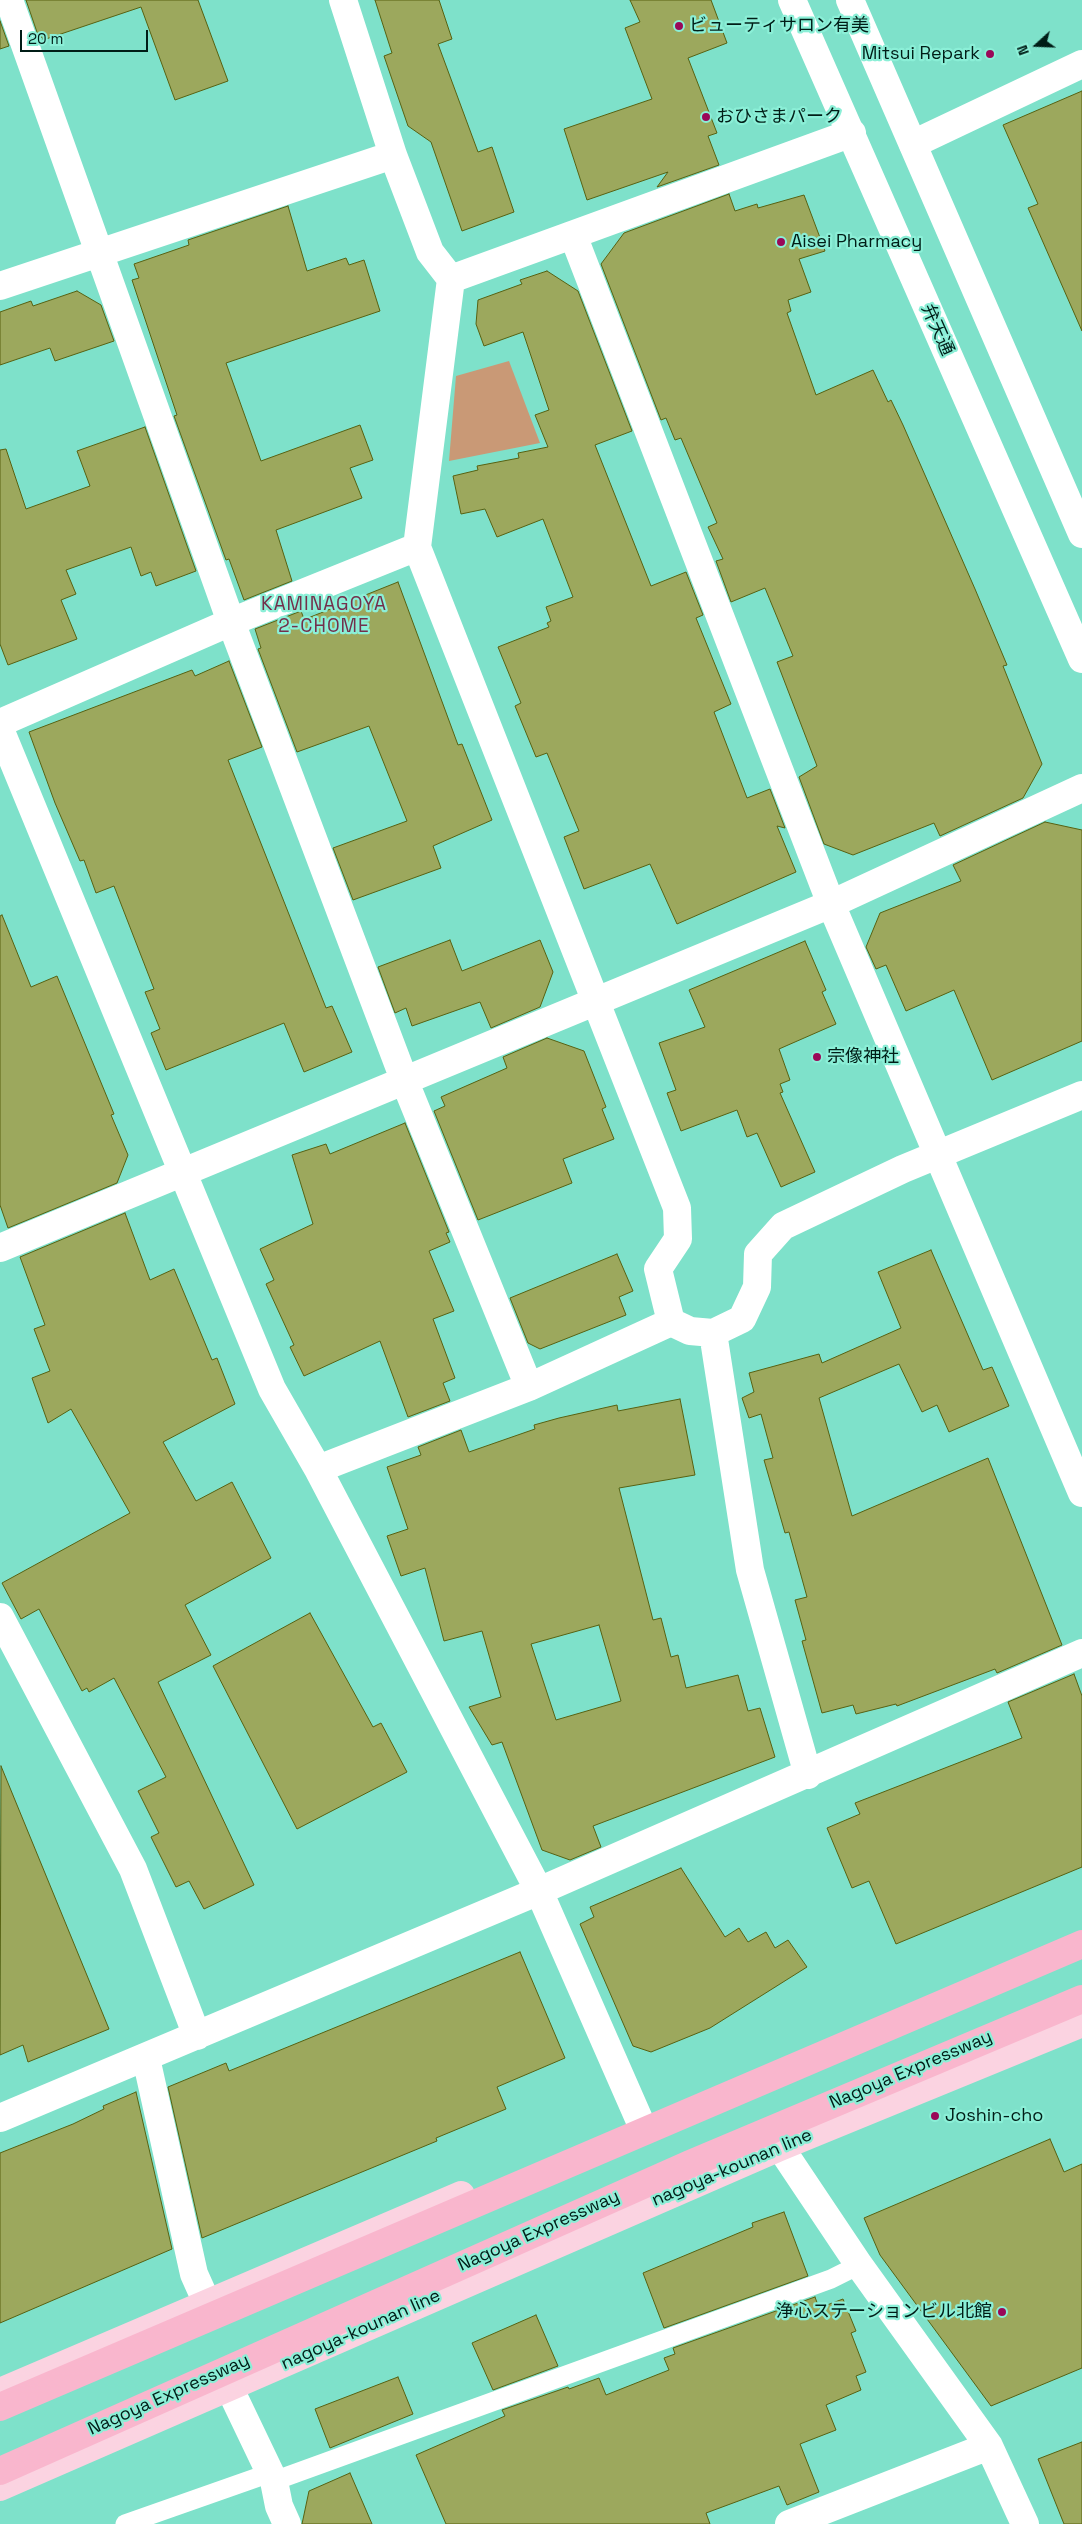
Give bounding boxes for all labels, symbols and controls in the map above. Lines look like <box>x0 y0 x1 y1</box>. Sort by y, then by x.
place label: ビューティサロン有美 <box>689 15 869 37</box>
scale bar <box>22 20 150 52</box>
marker: ビューティサロン有美 <box>673 20 685 32</box>
north arrow <box>1012 20 1062 70</box>
text: 20 m <box>28 29 63 48</box>
place label: Mitsui Repark <box>862 43 980 65</box>
text: N <box>1013 43 1033 58</box>
marker: Mitsui Repark <box>984 48 996 60</box>
place label: おひさまパーク <box>716 106 842 128</box>
marker: おひさまパーク <box>700 111 712 123</box>
place label: Aisei Pharmacy <box>791 231 922 253</box>
marker: Aisei Pharmacy <box>775 236 787 248</box>
street label: 弁天通 <box>916 301 958 359</box>
district label: KAMINAGOYA 2-CHOME <box>260 594 388 638</box>
place label: 宗像神社 <box>827 1046 899 1068</box>
marker: 宗像神社 <box>811 1051 823 1063</box>
street label: Nagoya Expressway <box>826 2026 996 2114</box>
place label: Joshin-cho <box>945 2105 1043 2127</box>
marker: Joshin-cho <box>929 2110 941 2122</box>
street label: nagoya-kounan line <box>649 2124 815 2212</box>
street label: Nagoya Expressway <box>455 2186 623 2276</box>
street label: nagoya-kounan line <box>278 2285 444 2375</box>
place label: 浄心ステーションビル北館 <box>776 2301 992 2323</box>
marker: 浄心ステーションビル北館 <box>996 2306 1008 2318</box>
street label: Nagoya Expressway <box>85 2350 253 2440</box>

